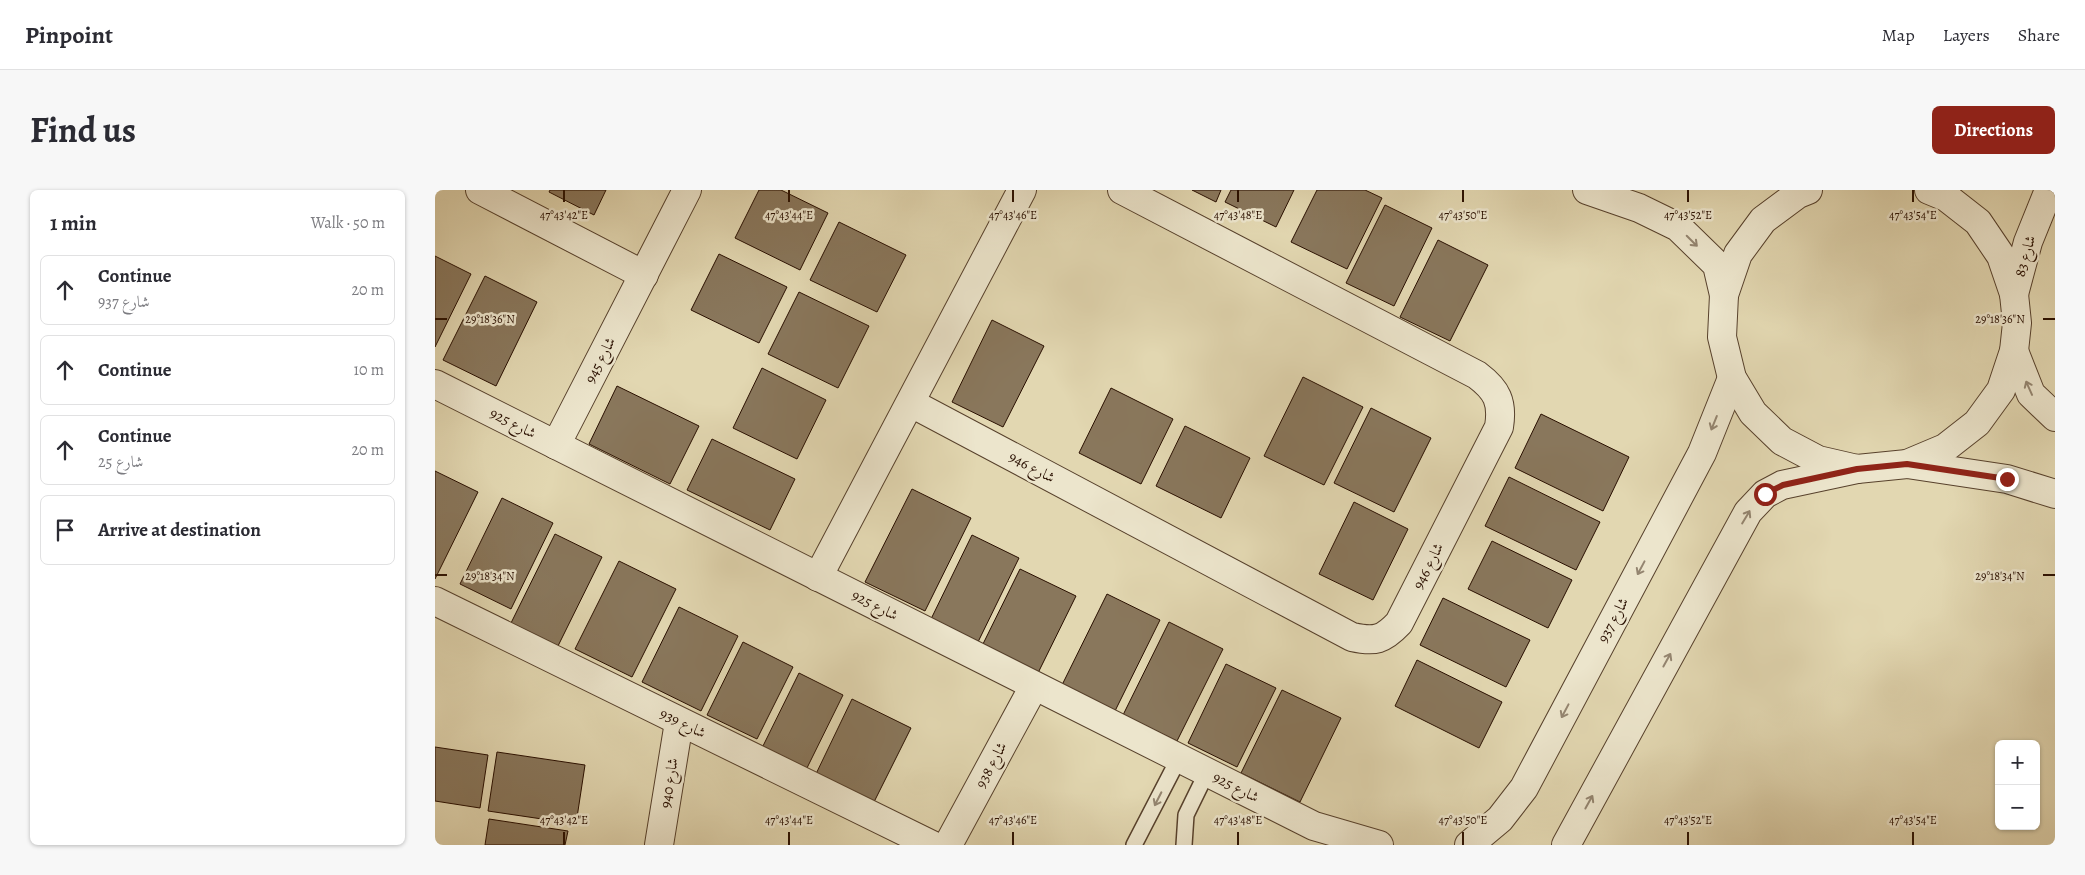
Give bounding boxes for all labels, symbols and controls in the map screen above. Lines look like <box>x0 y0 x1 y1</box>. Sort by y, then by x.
text: Pinpoint <box>25 19 113 51</box>
text: Map <box>1882 23 1915 47</box>
text: Layers <box>1943 23 1990 47</box>
text: Share <box>2018 23 2060 47</box>
text: Find us <box>30 106 136 154</box>
button: Directions <box>1932 106 2055 154</box>
text: 47°43'42"E <box>540 207 588 223</box>
text: 47°43'44"E <box>765 207 813 223</box>
text: 47°43'46"E <box>989 207 1037 223</box>
text: 47°43'48"E <box>1214 207 1262 223</box>
text: 47°43'50"E <box>1439 207 1487 223</box>
text: 47°43'52"E <box>1664 207 1712 223</box>
text: 47°43'54"E <box>1889 207 1937 223</box>
text: 1 min <box>50 209 97 237</box>
text: Walk · 50 m <box>311 212 385 234</box>
street label: شارع 83 <box>2010 233 2043 280</box>
one-way arrow <box>1686 235 1698 247</box>
text: Continue <box>98 263 172 289</box>
icon: ahead <box>51 276 79 304</box>
text: 20 m <box>351 279 384 301</box>
text: شارع 937 <box>98 291 150 313</box>
text: 29°18'36"N <box>465 311 515 327</box>
text: 29°18'36"N <box>1975 311 2025 327</box>
street label: شارع 945 <box>580 334 623 388</box>
icon: ahead <box>51 356 79 384</box>
text: Continue <box>98 357 172 383</box>
text: 10 m <box>354 359 384 381</box>
one-way arrow <box>2023 381 2033 396</box>
street label: شارع 925 <box>485 403 540 446</box>
one-way arrow <box>1709 415 1718 430</box>
text: Continue <box>98 423 172 449</box>
icon: ahead <box>51 436 79 464</box>
text: 20 m <box>351 439 384 461</box>
street label: شارع 946 <box>1004 447 1059 490</box>
text: شارع 25 <box>98 451 143 473</box>
route end <box>1996 468 2019 491</box>
route start <box>1754 483 1777 506</box>
one-way arrow <box>1741 511 1751 525</box>
icon: arrive <box>51 516 79 544</box>
text: Arrive at destination <box>98 517 261 543</box>
street label: شارع 946 <box>1408 539 1451 594</box>
one-way arrow <box>1636 560 1646 575</box>
text: 29°18'34"N <box>465 568 515 584</box>
text: 29°18'34"N <box>1975 568 2025 584</box>
street label: شارع 925 <box>847 585 902 628</box>
street label: شارع 937 <box>1593 594 1636 647</box>
one-way arrow <box>1662 652 1672 667</box>
street label: شارع 939 <box>655 703 709 745</box>
one-way arrow <box>1560 704 1570 719</box>
street label: شارع 938 <box>971 739 1014 793</box>
map controls <box>1995 740 2040 830</box>
button: + <box>1995 740 2040 785</box>
street label: شارع 940 <box>655 756 686 810</box>
street label: شارع 925 <box>1208 767 1263 810</box>
button: − <box>1995 785 2040 830</box>
one-way arrow <box>1153 791 1162 806</box>
one-way arrow <box>1584 795 1594 810</box>
text: 47°43'42"E <box>540 812 588 828</box>
text: 47°43'44"E <box>765 812 813 828</box>
text: 47°43'46"E <box>989 812 1037 828</box>
text: 47°43'48"E <box>1214 812 1262 828</box>
text: 47°43'50"E <box>1439 812 1487 828</box>
text: 47°43'52"E <box>1664 812 1712 828</box>
text: 47°43'54"E <box>1889 812 1937 828</box>

